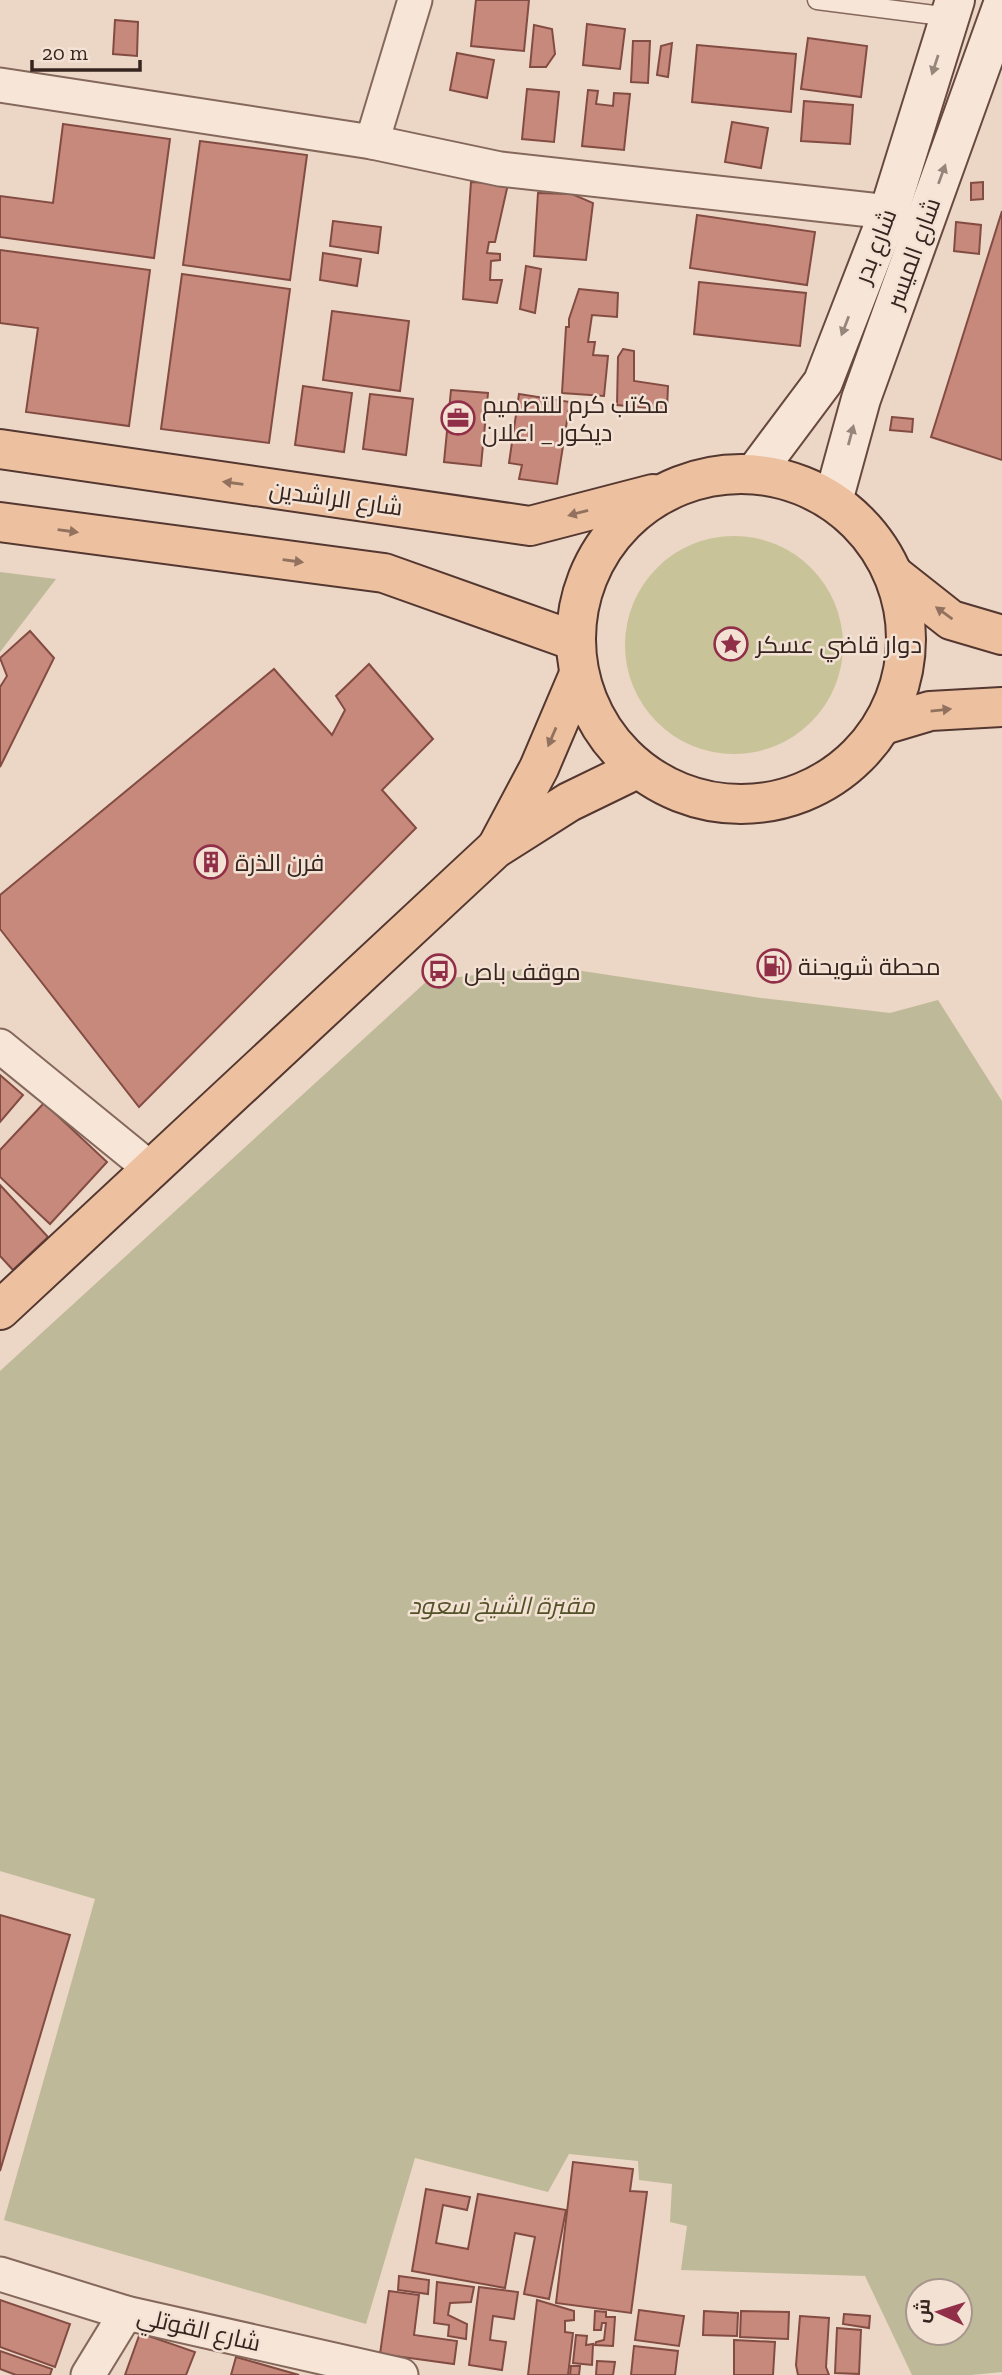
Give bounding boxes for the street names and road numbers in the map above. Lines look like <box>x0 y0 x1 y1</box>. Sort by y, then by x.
street label: شارع الميسر <box>879 194 948 315</box>
street label: شارع بدر <box>847 205 904 290</box>
street label: شارع الراشدين <box>267 474 405 524</box>
street label: شارع القوتلي <box>133 2301 264 2362</box>

